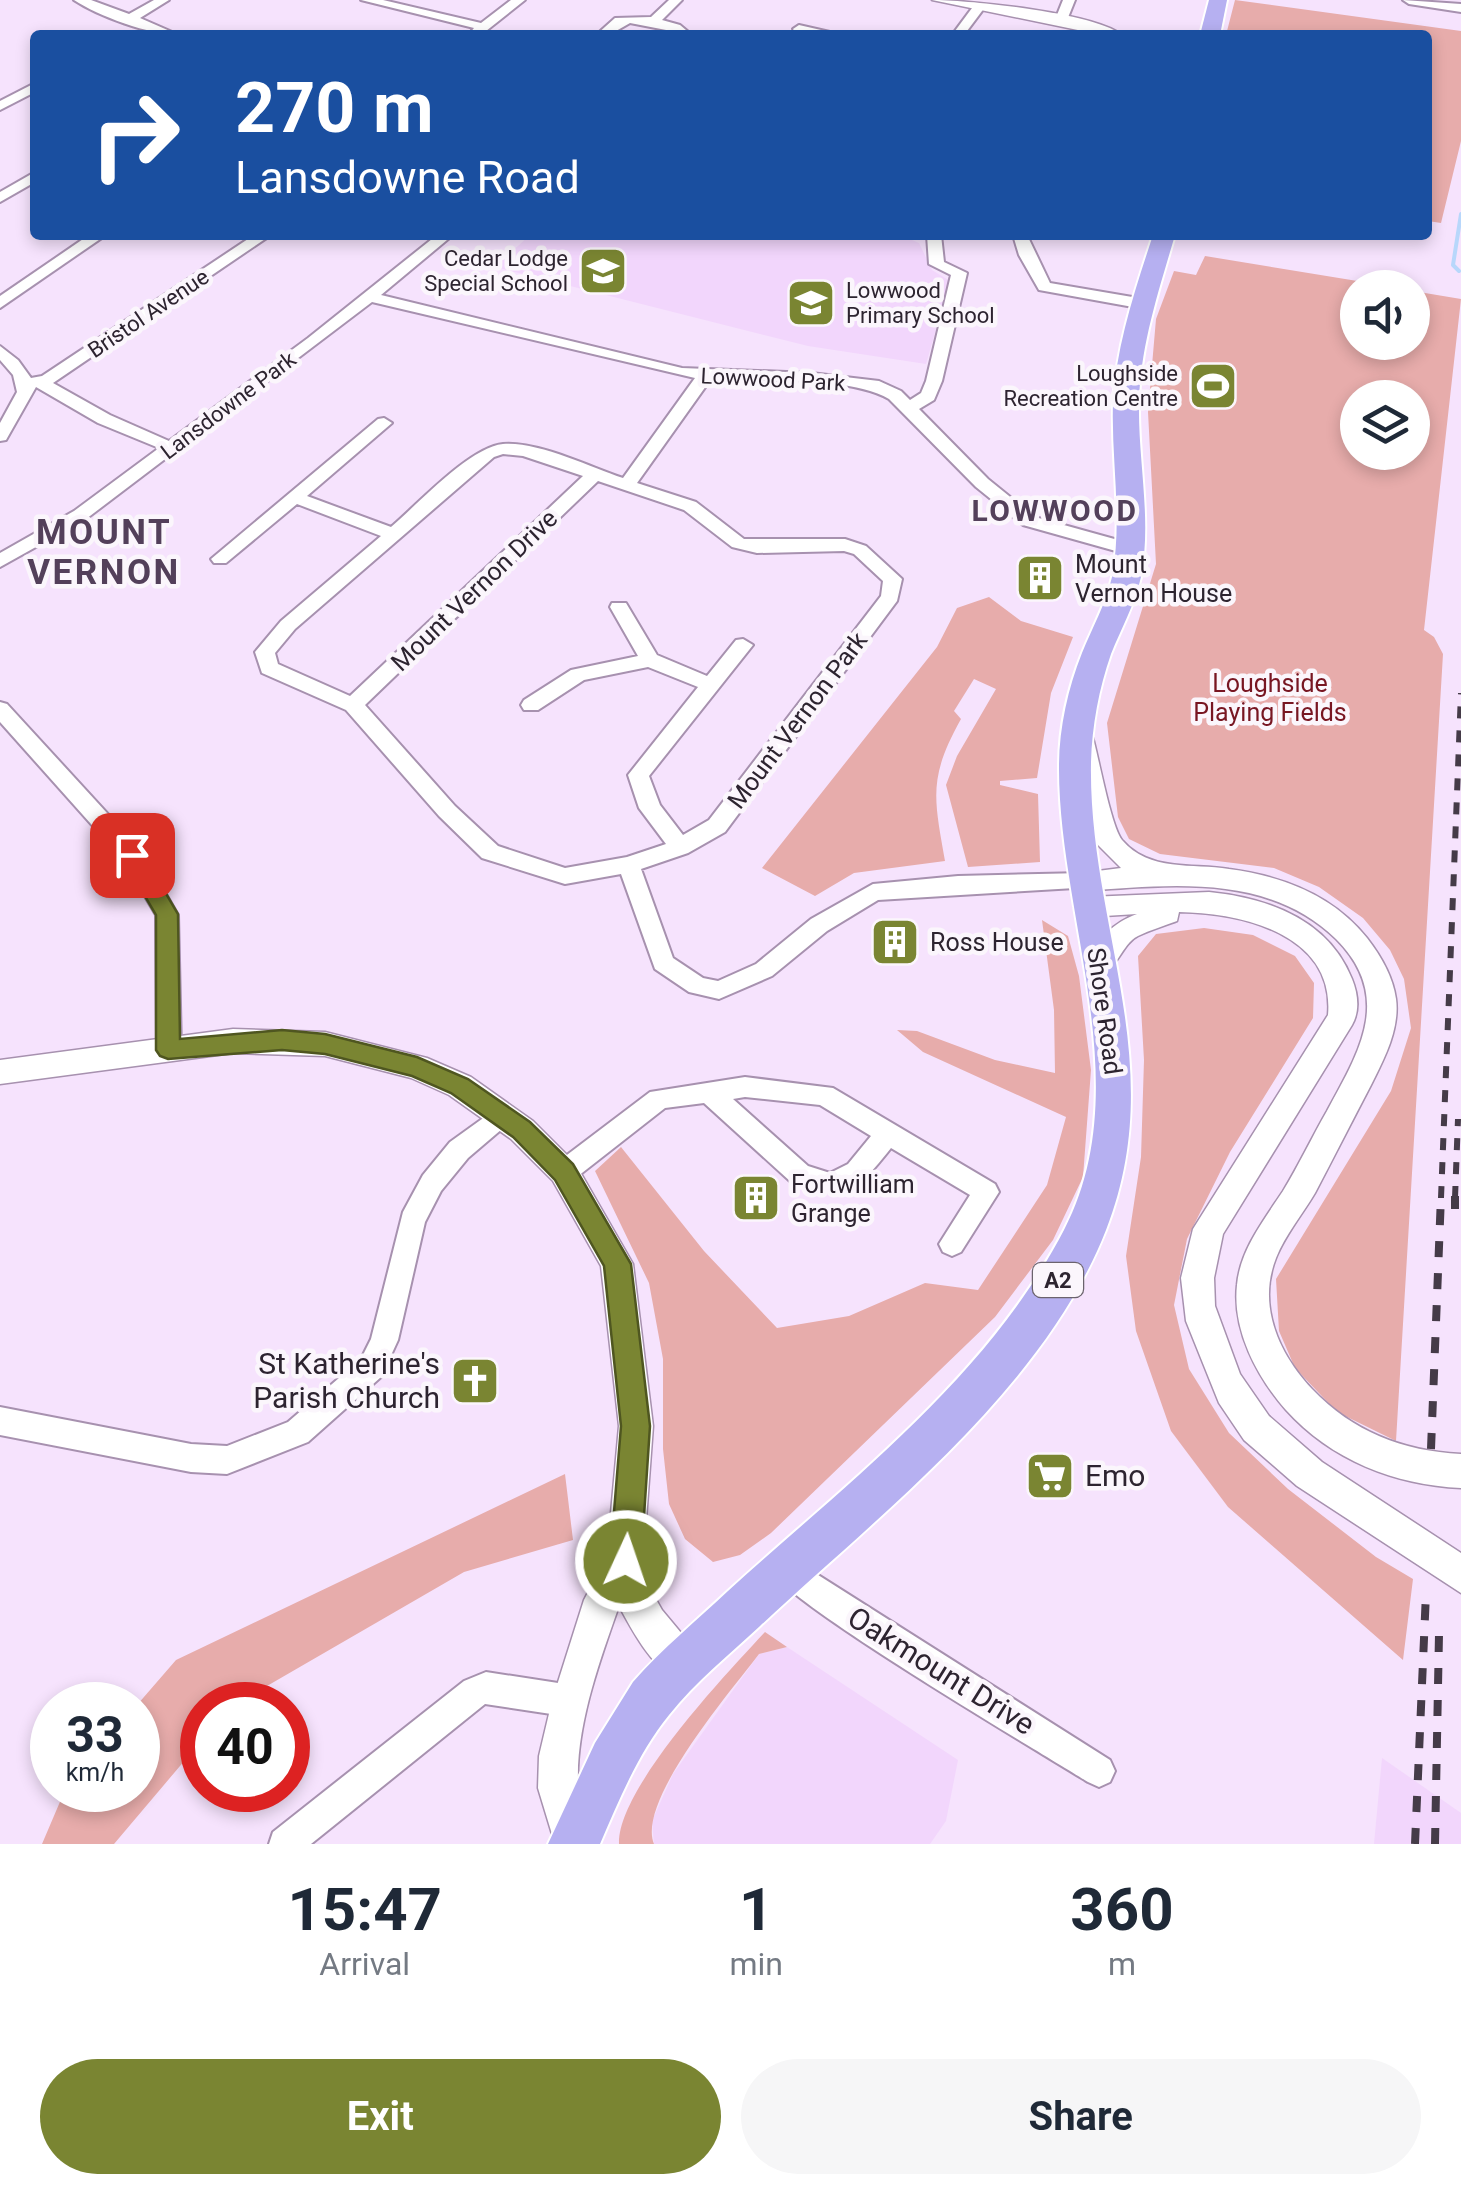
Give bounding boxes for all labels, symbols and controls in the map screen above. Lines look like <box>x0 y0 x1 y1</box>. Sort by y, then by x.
text: 270 m <box>235 67 434 149</box>
icon: right <box>70 70 200 200</box>
text: Lansdowne Road <box>235 151 580 204</box>
school or university icon: Cedar Lodge Special School <box>577 245 629 297</box>
place label: Cedar Lodge Special School <box>424 246 568 296</box>
street label: Bristol Avenue <box>83 264 213 363</box>
map controls <box>1340 270 1430 470</box>
button: sound <box>1340 270 1430 360</box>
school or university icon: Lowwood Primary School <box>785 277 837 329</box>
place label: Lowwood Primary School <box>846 278 995 328</box>
street label: Lansdowne Park <box>156 346 301 464</box>
sports icon: Loughside Recreation Centre <box>1187 360 1239 412</box>
place label: Loughside Recreation Centre <box>1003 361 1178 411</box>
street label: Lowwood Park <box>700 363 847 396</box>
button: layers <box>1340 380 1430 470</box>
district label: LOWWOOD <box>972 493 1138 528</box>
street label: Mount Vernon Drive <box>385 504 563 677</box>
district label: MOUNT VERNON <box>27 512 181 593</box>
place label: Mount Vernon House <box>1075 550 1232 608</box>
building icon: Mount Vernon House <box>1014 552 1066 604</box>
street label: Mount Vernon Park <box>722 626 873 814</box>
park label: Loughside Playing Fields <box>1193 669 1347 727</box>
pin <box>90 813 175 898</box>
icon: arrive <box>105 828 160 883</box>
building icon: Ross House <box>869 916 921 968</box>
place label: Ross House <box>930 928 1064 957</box>
street label: Shore Road <box>1081 946 1128 1076</box>
place label: Fortwilliam Grange <box>791 1170 915 1228</box>
building icon: Fortwilliam Grange <box>730 1172 782 1224</box>
road number: A2 <box>1033 1263 1083 1297</box>
place label: St Katherine's Parish Church <box>253 1346 440 1415</box>
church icon: St Katherine's Parish Church <box>449 1355 501 1407</box>
supermarket icon: Emo <box>1024 1450 1076 1502</box>
place label: Emo <box>1085 1458 1145 1493</box>
position arrow <box>574 1509 678 1613</box>
street label: Oakmount Drive <box>842 1599 1041 1742</box>
speed limit sign: 40 <box>180 1682 310 1812</box>
text: 33 <box>66 1706 124 1764</box>
text: km/h <box>66 1758 124 1787</box>
text: 15:47 <box>287 1874 442 1945</box>
text: 1 <box>739 1874 773 1945</box>
text: 360 <box>1070 1874 1174 1945</box>
text: Arrival <box>319 1945 410 1983</box>
text: min <box>729 1945 783 1983</box>
text: m <box>1108 1945 1136 1983</box>
button: Exit <box>40 2059 721 2174</box>
button: Share <box>741 2059 1421 2174</box>

